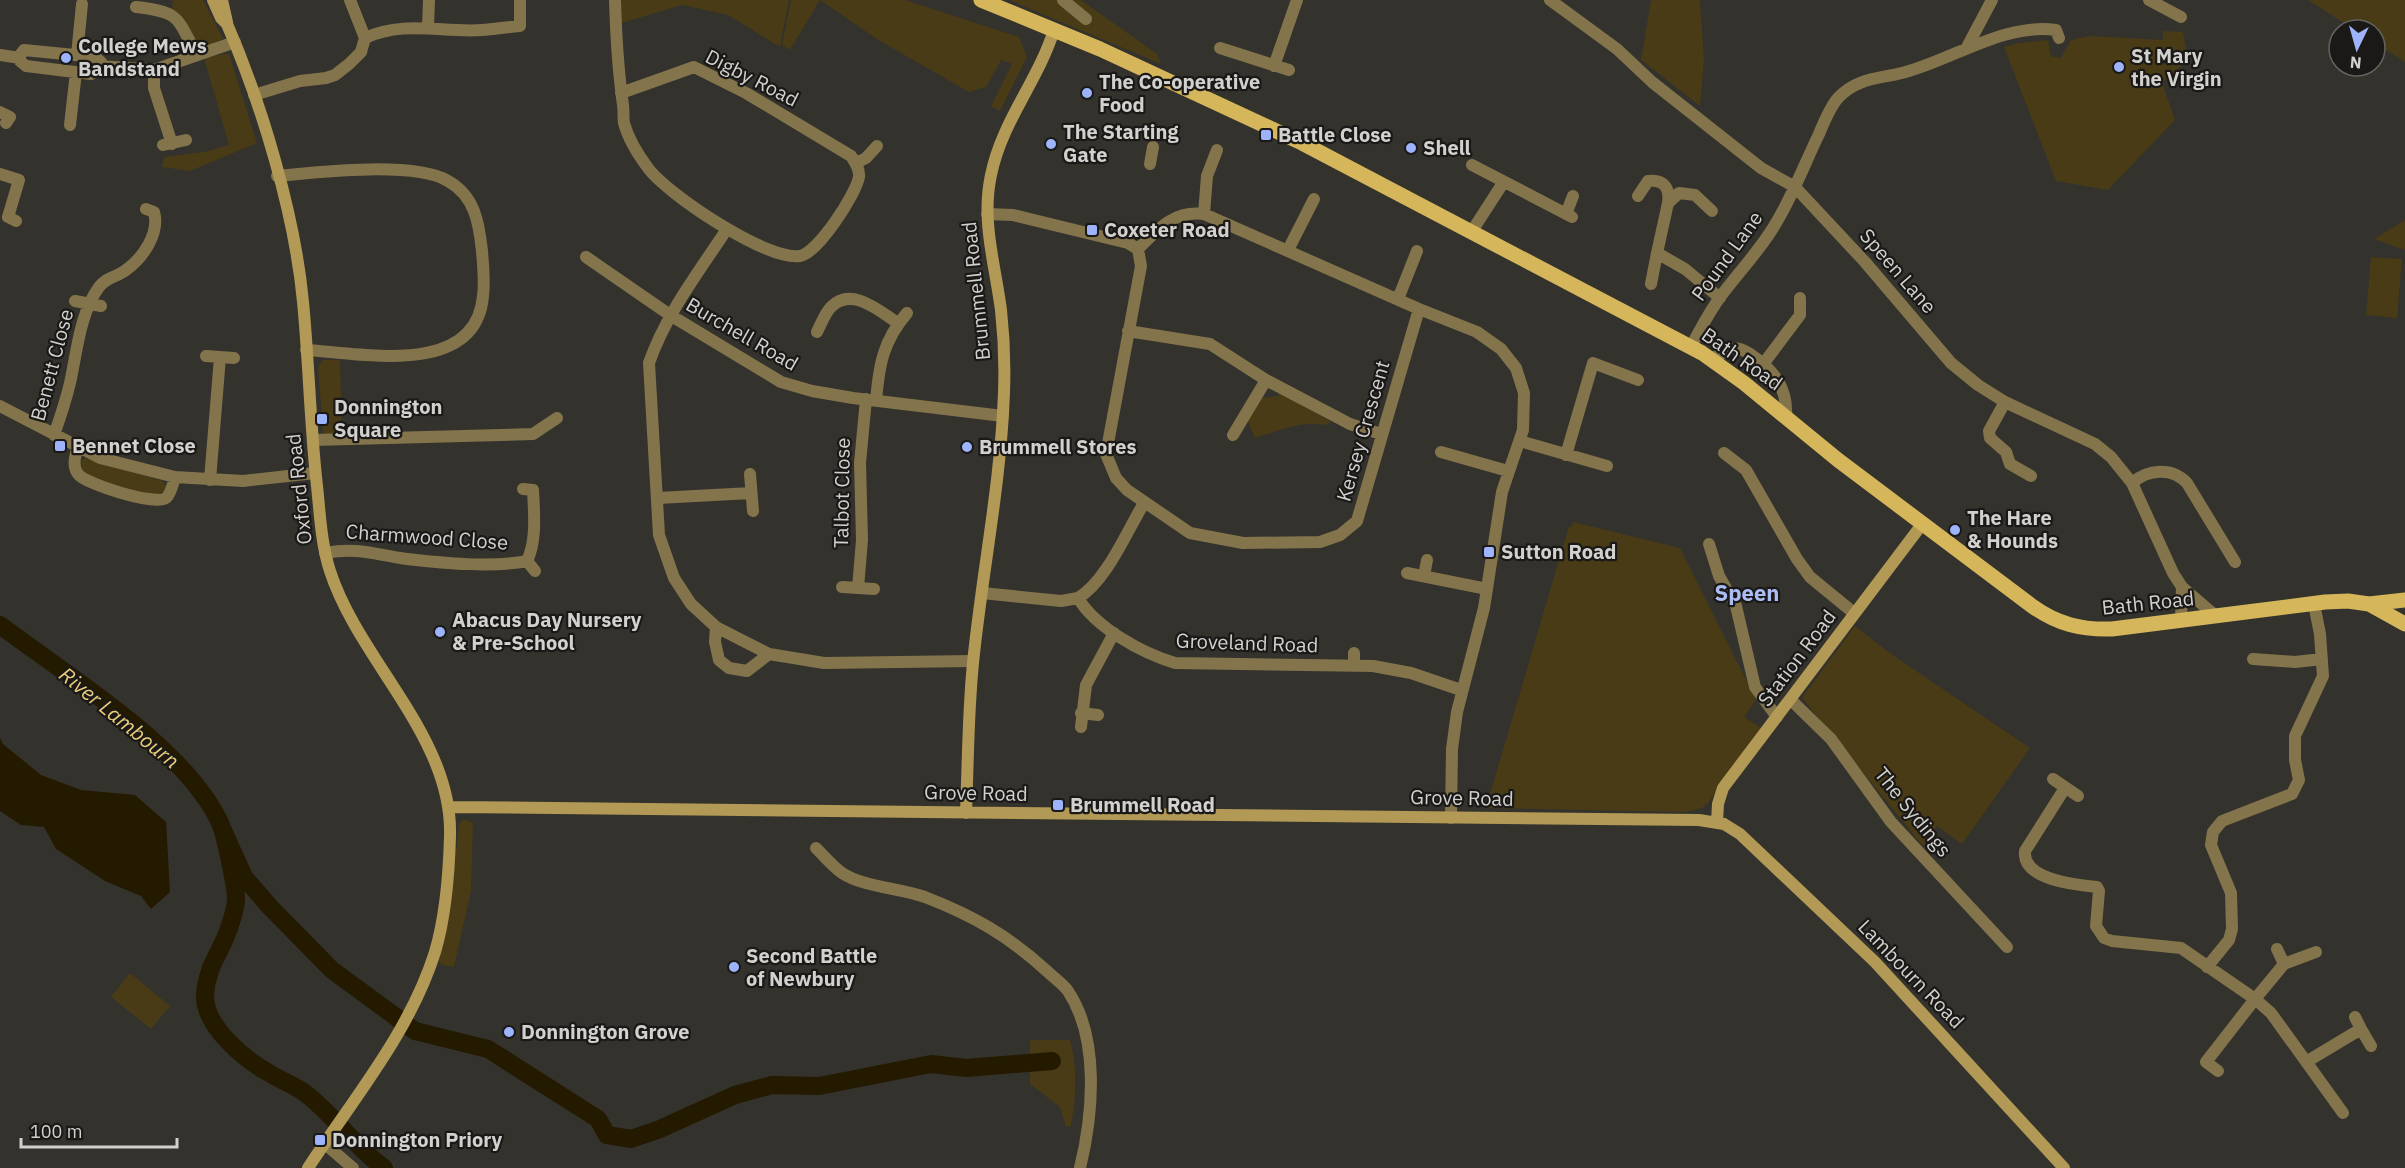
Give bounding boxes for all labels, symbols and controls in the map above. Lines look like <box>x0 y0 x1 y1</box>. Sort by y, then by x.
north arrow <box>2327 18 2387 78</box>
place label: College Mews Bandstand <box>78 32 207 82</box>
place label: St Mary the Virgin <box>2131 42 2222 92</box>
street label: Digby Road <box>701 43 803 113</box>
marker: College Mews Bandstand <box>59 51 73 65</box>
text: N <box>2349 52 2362 73</box>
marker: St Mary the Virgin <box>2112 60 2126 74</box>
place label: The Co-operative Food <box>1099 68 1260 118</box>
marker: The Co-operative Food <box>1080 86 1094 100</box>
place label: The Starting Gate <box>1063 118 1179 168</box>
place label: Battle Close <box>1278 121 1392 148</box>
marker: Battle Close <box>1259 128 1273 142</box>
place label: Shell <box>1423 134 1471 161</box>
marker: The Starting Gate <box>1044 137 1058 151</box>
marker: Shell <box>1404 141 1418 155</box>
street label: Pound Lane <box>1685 205 1768 306</box>
place label: Coxeter Road <box>1104 216 1230 243</box>
street label: Brummell Road <box>955 220 996 362</box>
street label: Speen Lane <box>1854 222 1943 319</box>
marker: Coxeter Road <box>1085 223 1099 237</box>
street label: Burchell Road <box>681 290 803 377</box>
street label: Benett Close <box>24 306 79 424</box>
street label: Bath Road <box>1697 321 1788 396</box>
street label: Kersey Crescent <box>1329 357 1396 505</box>
place label: Donnington Square <box>334 393 443 443</box>
marker: Donnington Square <box>315 412 329 426</box>
place label: Bennet Close <box>72 432 196 459</box>
street label: Oxford Road <box>279 432 318 546</box>
place label: Brummell Stores <box>979 433 1137 460</box>
street label: Talbot Close <box>827 438 856 548</box>
marker: Bennet Close <box>53 439 67 453</box>
marker: Brummell Stores <box>960 440 974 454</box>
place label: The Hare & Hounds <box>1967 504 2058 554</box>
street label: Charmwood Close <box>345 517 509 556</box>
marker: The Hare & Hounds <box>1948 523 1962 537</box>
place label: Sutton Road <box>1501 538 1616 565</box>
marker: Sutton Road <box>1482 545 1496 559</box>
district label: Speen <box>1715 578 1779 607</box>
street label: Bath Road <box>2100 584 2196 621</box>
street label: Station Road <box>1751 604 1842 712</box>
place label: Abacus Day Nursery & Pre-School <box>452 606 642 656</box>
marker: Abacus Day Nursery & Pre-School <box>433 625 447 639</box>
street label: Groveland Road <box>1175 627 1319 658</box>
water label: River Lambourn <box>54 660 185 774</box>
street label: The Sydings <box>1869 761 1958 862</box>
street label: Grove Road <box>924 778 1028 807</box>
street label: Grove Road <box>1410 783 1514 812</box>
place label: Brummell Road <box>1070 791 1215 818</box>
marker: Brummell Road <box>1051 798 1065 812</box>
street label: Lambourn Road <box>1852 913 1970 1034</box>
place label: Second Battle of Newbury <box>746 942 877 992</box>
marker: Second Battle of Newbury <box>727 960 741 974</box>
place label: Donnington Grove <box>521 1018 690 1045</box>
marker: Donnington Grove <box>502 1025 516 1039</box>
scale bar <box>21 1111 177 1149</box>
text: 100 m <box>30 1120 82 1143</box>
place label: Donnington Priory <box>332 1126 502 1153</box>
marker: Donnington Priory <box>313 1133 327 1147</box>

